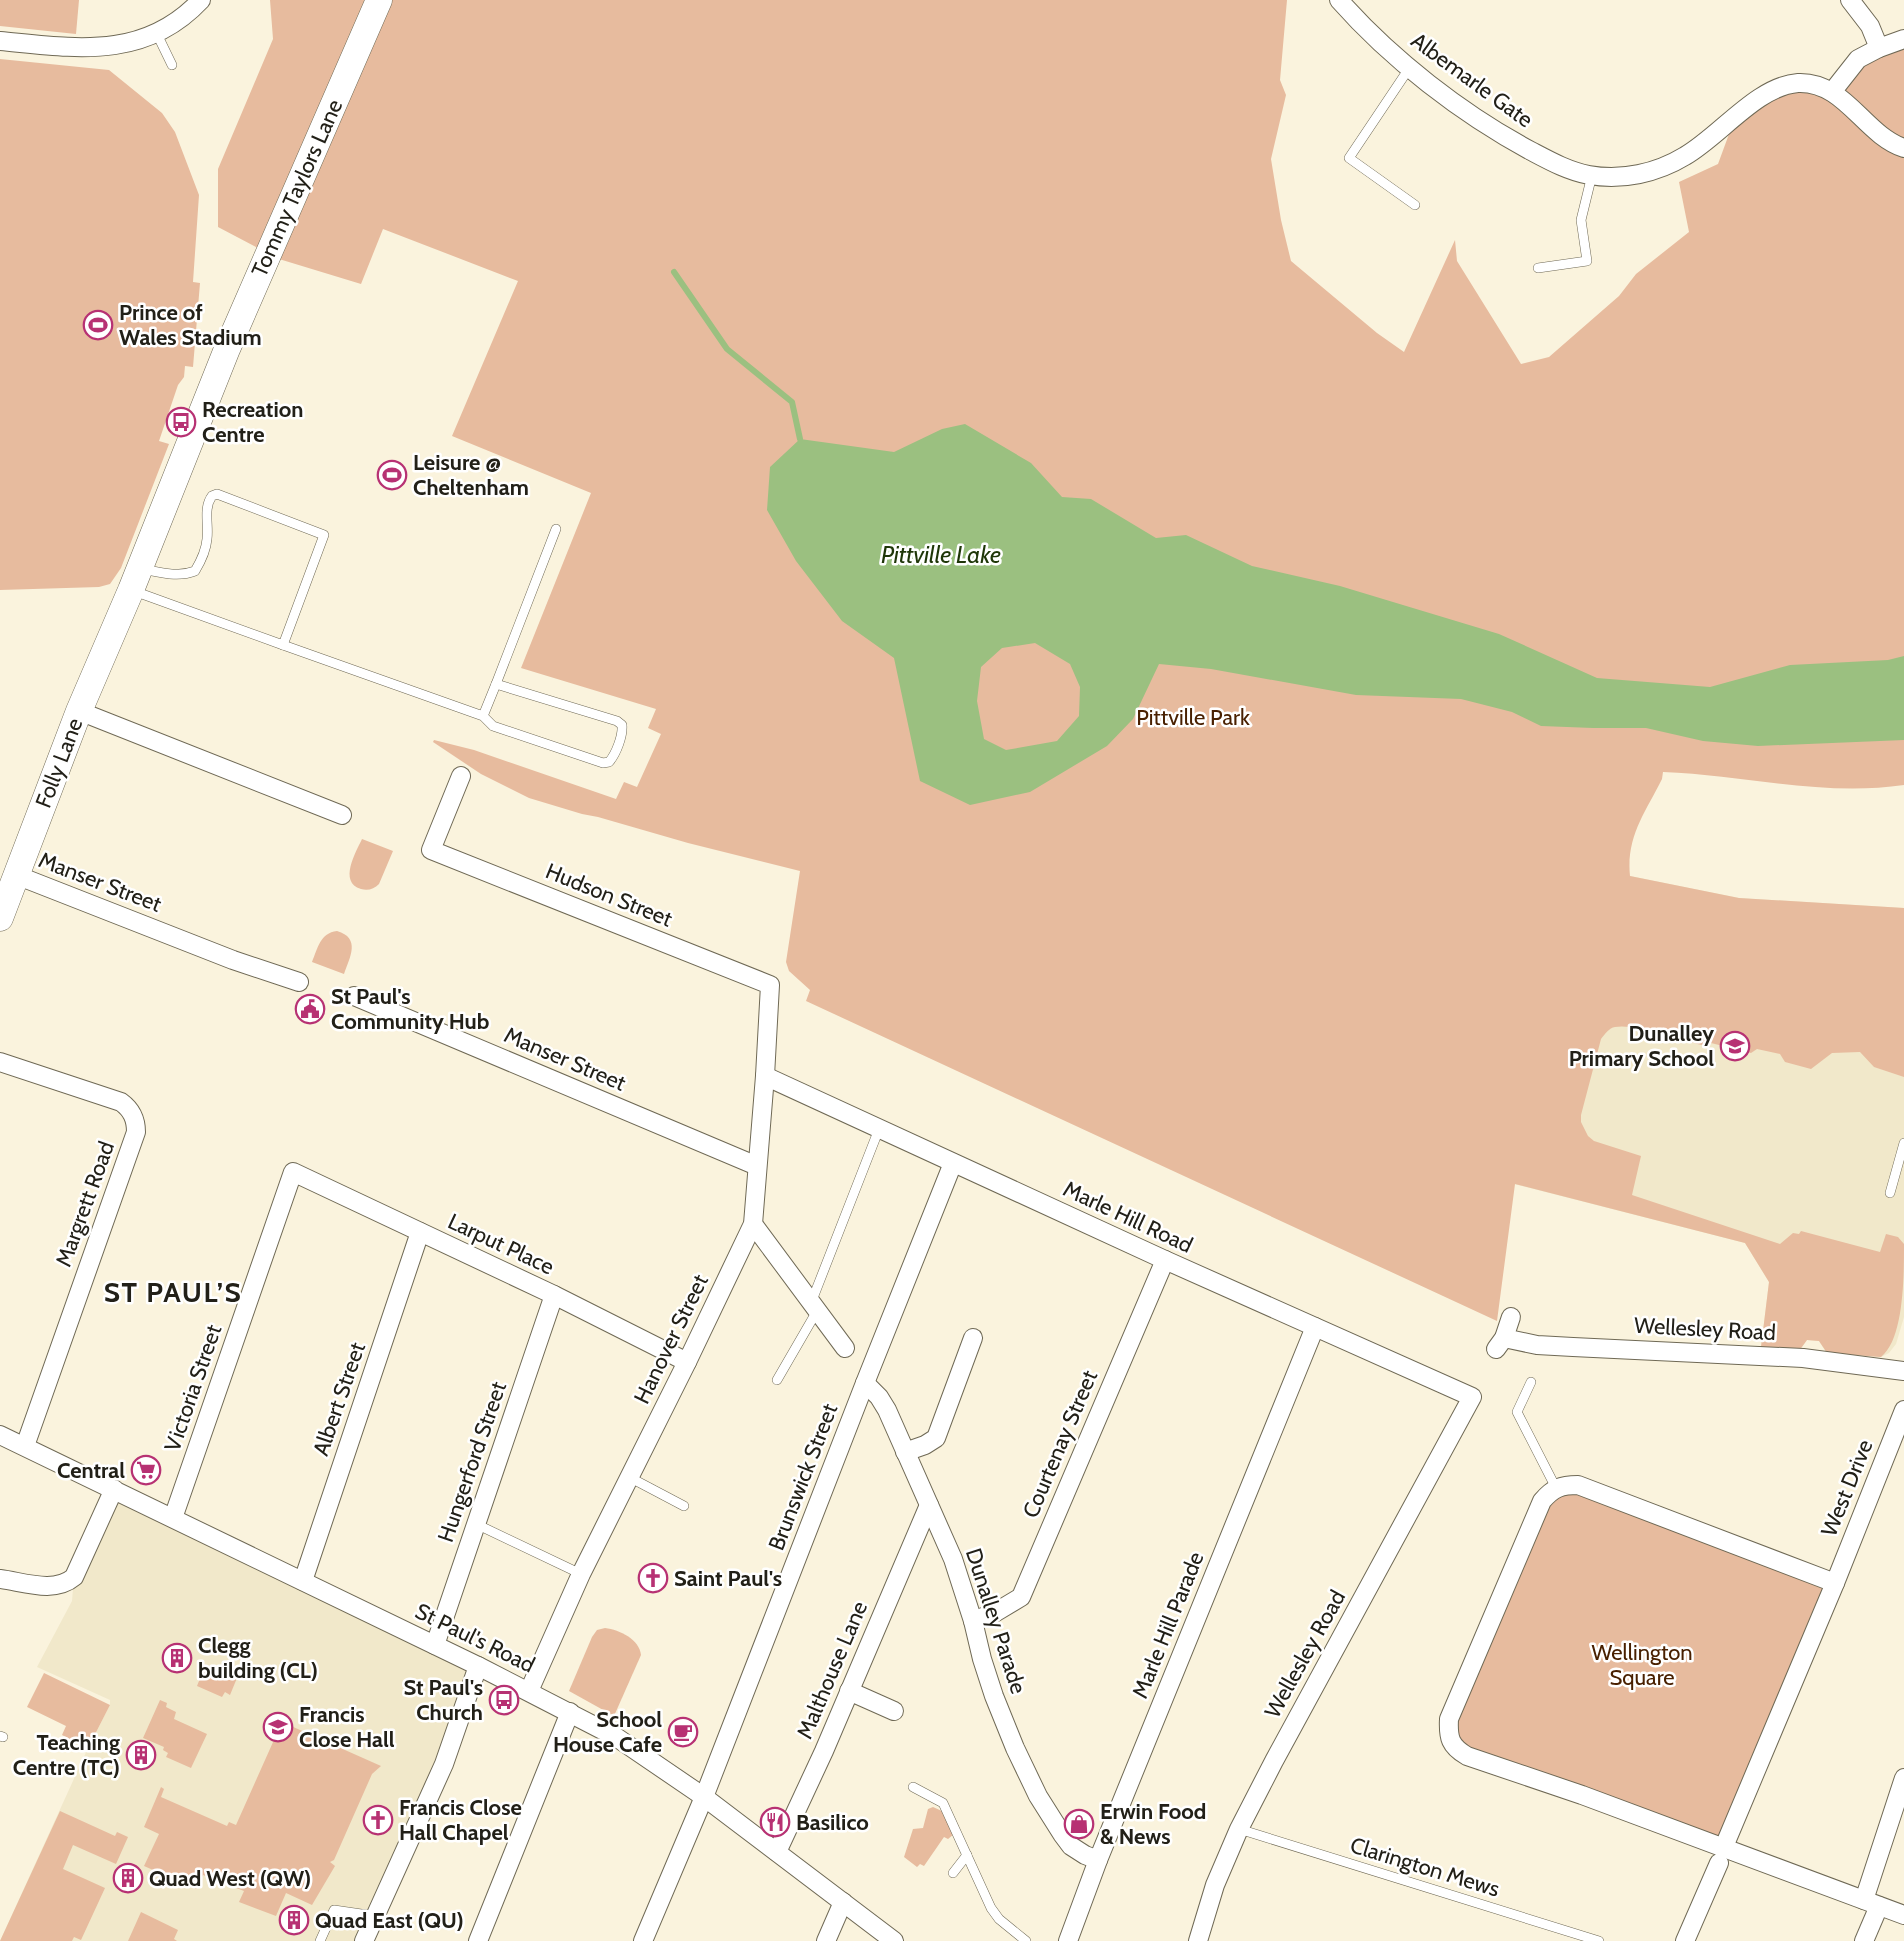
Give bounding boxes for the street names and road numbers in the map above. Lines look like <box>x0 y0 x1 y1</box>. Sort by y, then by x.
street label: Albemarle Gate <box>1406 27 1538 133</box>
street label: Tommy Taylors Lane <box>246 95 348 281</box>
street label: Folly Lane <box>30 714 88 812</box>
street label: Manser Street <box>35 846 166 918</box>
street label: Hudson Street <box>542 857 677 933</box>
street label: Manser Street <box>500 1021 630 1097</box>
street label: Margrett Road <box>50 1138 120 1270</box>
street label: Marle Hill Road <box>1059 1175 1197 1259</box>
street label: Larput Place <box>444 1208 558 1280</box>
street label: Hanover Street <box>628 1269 714 1408</box>
street label: Wellesley Road <box>1633 1312 1777 1346</box>
street label: Victoria Street <box>159 1321 227 1455</box>
street label: Albert Street <box>307 1338 371 1459</box>
street label: Courtenay Street <box>1017 1366 1103 1522</box>
street label: Hungerford Street <box>432 1378 512 1546</box>
street label: Brunswick Street <box>763 1399 844 1554</box>
street label: West Drive <box>1815 1436 1879 1540</box>
street label: Dunalley Parade <box>960 1545 1032 1697</box>
street label: Marle Hill Parade <box>1126 1548 1210 1702</box>
street label: Wellesley Road <box>1259 1585 1351 1723</box>
street label: St Paul's Road <box>411 1597 539 1679</box>
street label: Malthouse Lane <box>791 1597 873 1743</box>
street label: Clarington Mews <box>1347 1831 1503 1903</box>

